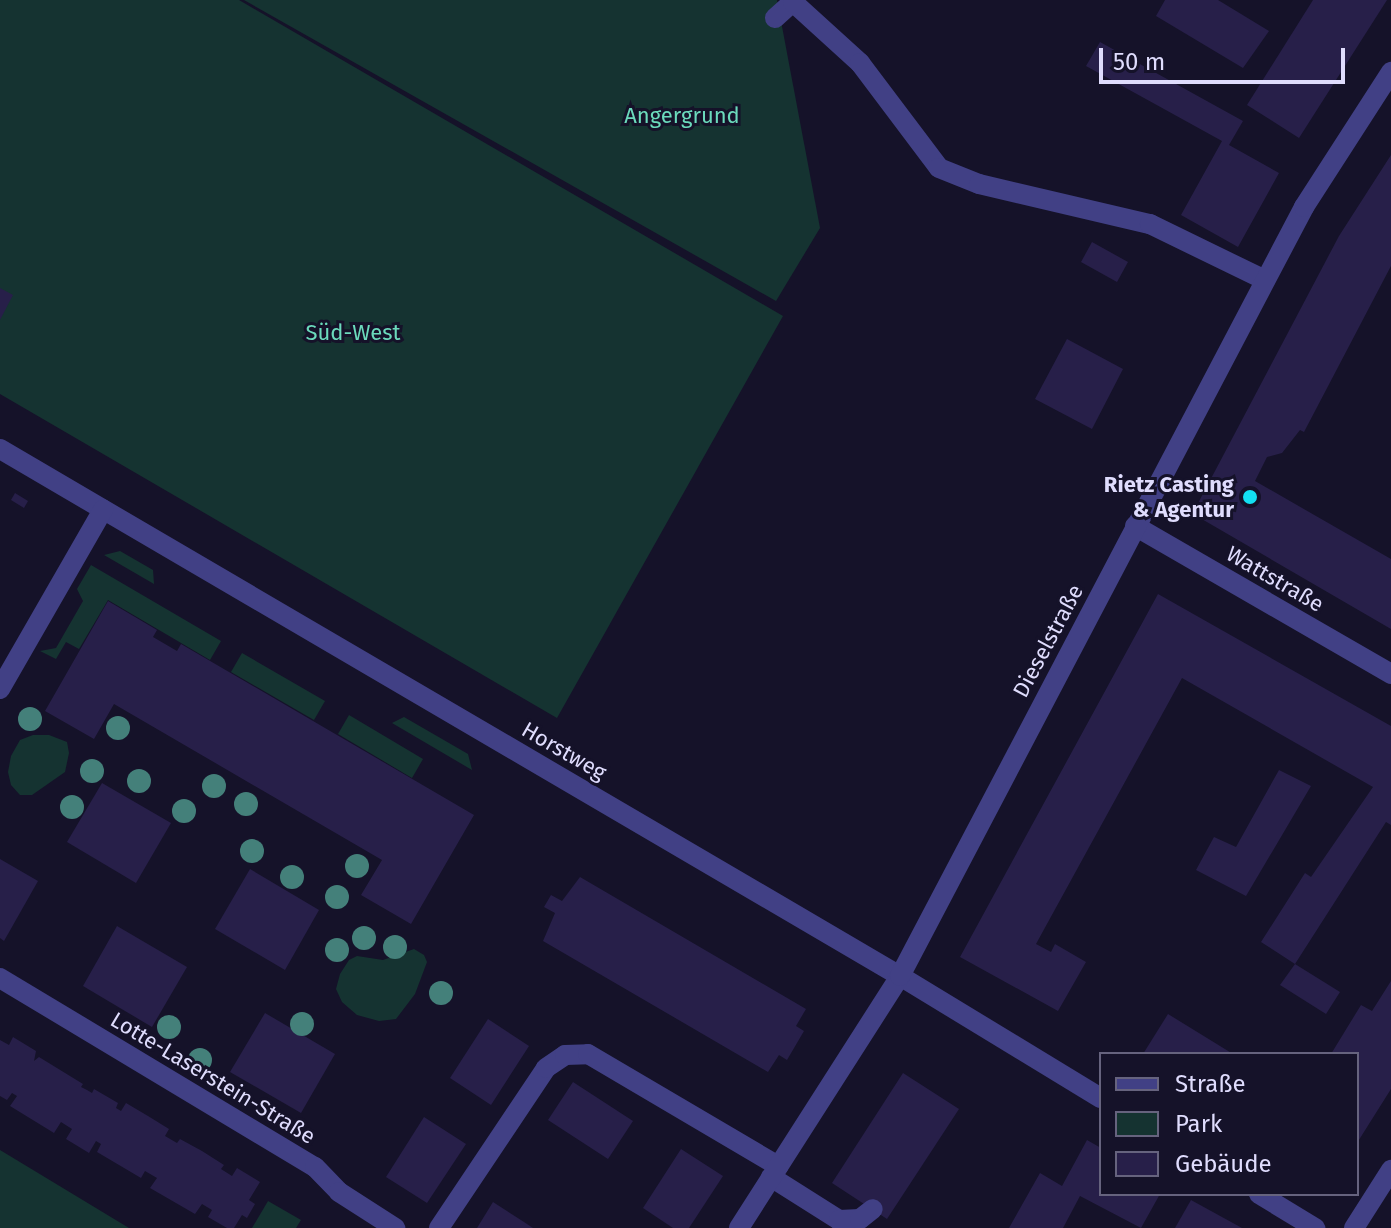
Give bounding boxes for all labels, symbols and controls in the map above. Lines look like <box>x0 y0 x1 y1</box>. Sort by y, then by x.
scale bar <box>1103 32 1349 82</box>
text: 50 m <box>1113 48 1165 76</box>
park label: Angergrund <box>624 103 740 129</box>
park label: Süd-West <box>306 320 400 346</box>
place label: Rietz Casting & Agentur <box>1104 471 1234 522</box>
marker: Rietz Casting & Agentur <box>1241 488 1259 506</box>
street label: Wattstraße <box>1222 540 1328 618</box>
street label: Dieselstraße <box>1007 580 1089 702</box>
street label: Horstweg <box>517 716 611 786</box>
street label: Lotte-Laserstein-Straße <box>106 1006 320 1150</box>
legend <box>1099 1052 1359 1196</box>
text: Straße <box>1175 1070 1246 1098</box>
text: Park <box>1175 1110 1222 1138</box>
text: Gebäude <box>1175 1150 1272 1178</box>

